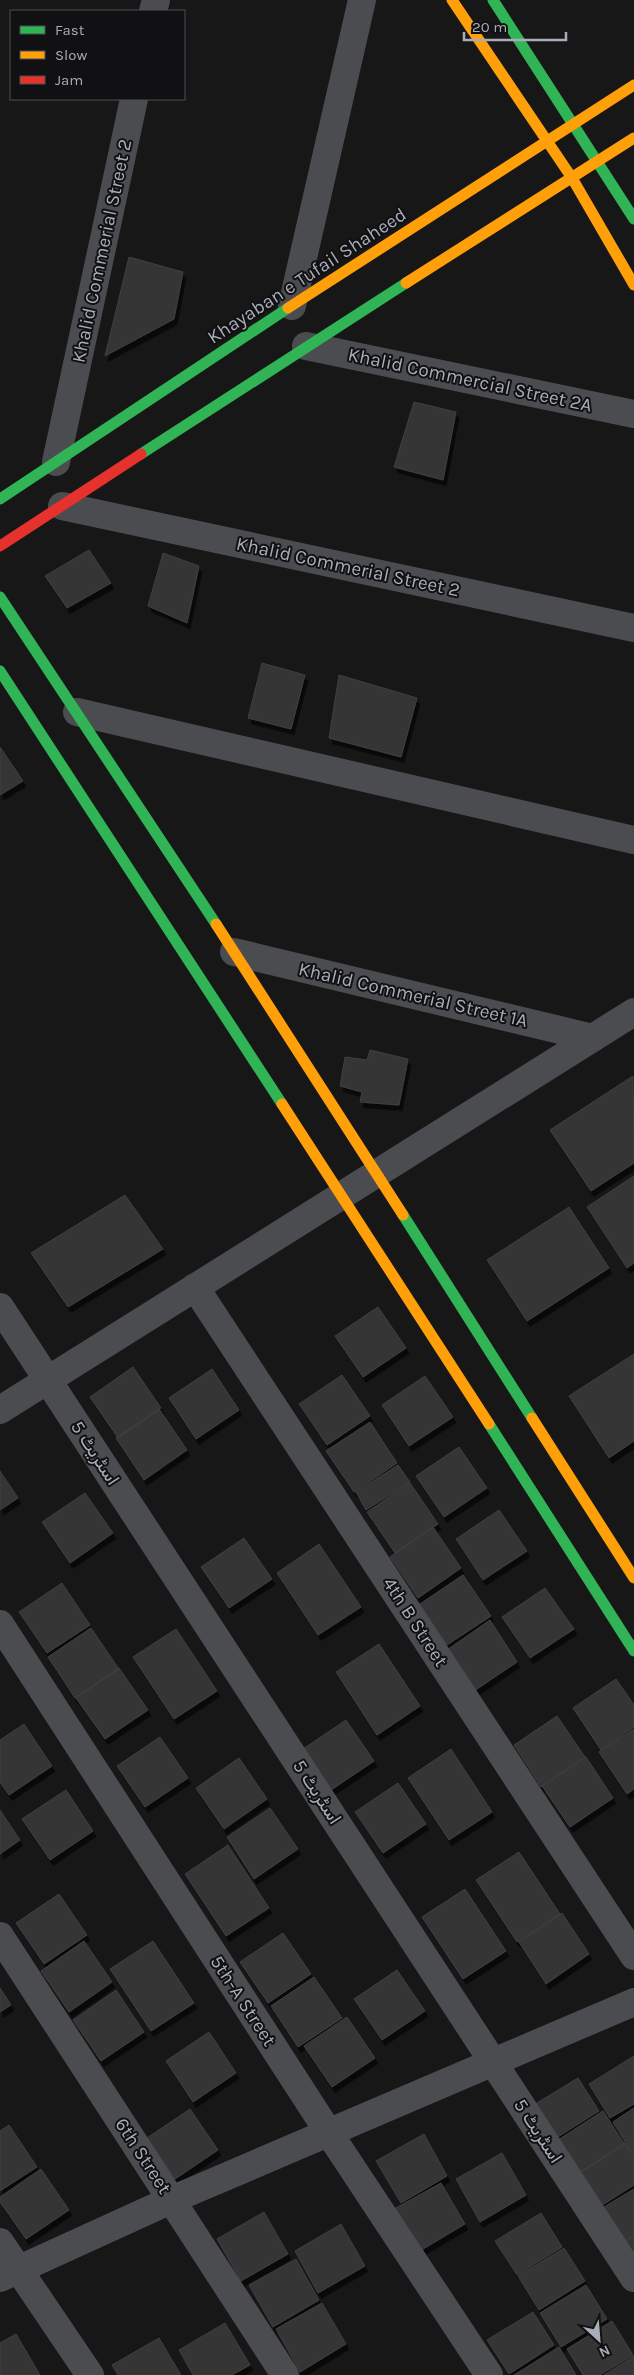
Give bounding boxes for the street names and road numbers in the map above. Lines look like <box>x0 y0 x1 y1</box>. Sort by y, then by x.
street label: Khalid Commerial Street 2 <box>68 137 136 365</box>
street label: Khayaban e Tufail Shaheed <box>203 203 411 349</box>
street label: Khalid Commercial Street 2A <box>346 343 594 417</box>
street label: Khalid Commerial Street 2 <box>234 533 462 601</box>
street label: Khalid Commerial Street 1A <box>296 958 530 1032</box>
street label: اسٹریٹ 5 <box>66 1417 124 1489</box>
street label: 4th B Street <box>378 1573 452 1671</box>
street label: اسٹریٹ 5 <box>288 1756 346 1828</box>
street label: 5th-A Street <box>206 1952 280 2050</box>
street label: اسٹریٹ 5 <box>509 2095 567 2167</box>
street label: 6th Street <box>110 2114 176 2198</box>

